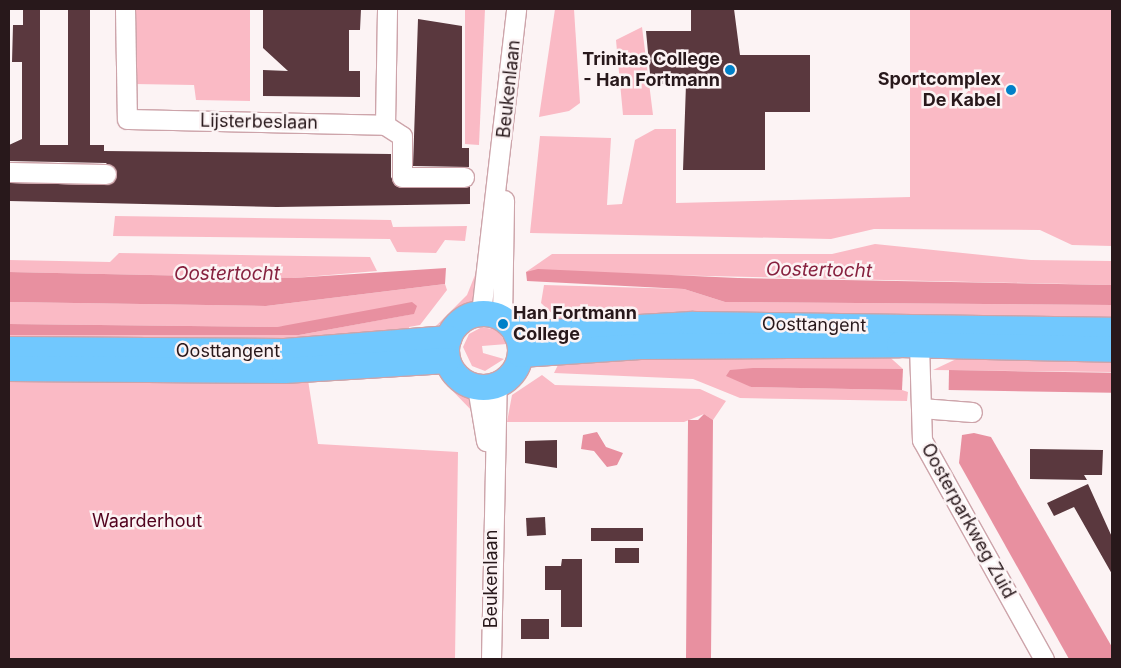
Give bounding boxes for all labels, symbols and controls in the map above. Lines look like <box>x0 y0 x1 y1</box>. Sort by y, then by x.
street label: Beukenlaan <box>493 39 525 139</box>
place label: Trinitas College - Han Fortmann <box>582 49 720 92</box>
marker: Trinitas College - Han Fortmann <box>724 64 736 76</box>
place label: Sportcomplex De Kabel <box>878 69 1001 112</box>
marker: Sportcomplex De Kabel <box>1005 84 1017 96</box>
street label: Lijsterbeslaan <box>200 110 318 134</box>
water label: Oostertocht <box>766 258 872 282</box>
water label: Oostertocht <box>174 263 280 285</box>
place label: Han Fortmann College <box>513 303 637 346</box>
street label: Oosttangent <box>762 313 866 337</box>
marker: Han Fortmann College <box>497 318 509 330</box>
street label: Oosttangent <box>176 340 280 362</box>
street label: Oosterparkweg Zuid <box>916 440 1020 602</box>
park label: Waarderhout <box>92 510 202 532</box>
street label: Beukenlaan <box>480 530 502 628</box>

